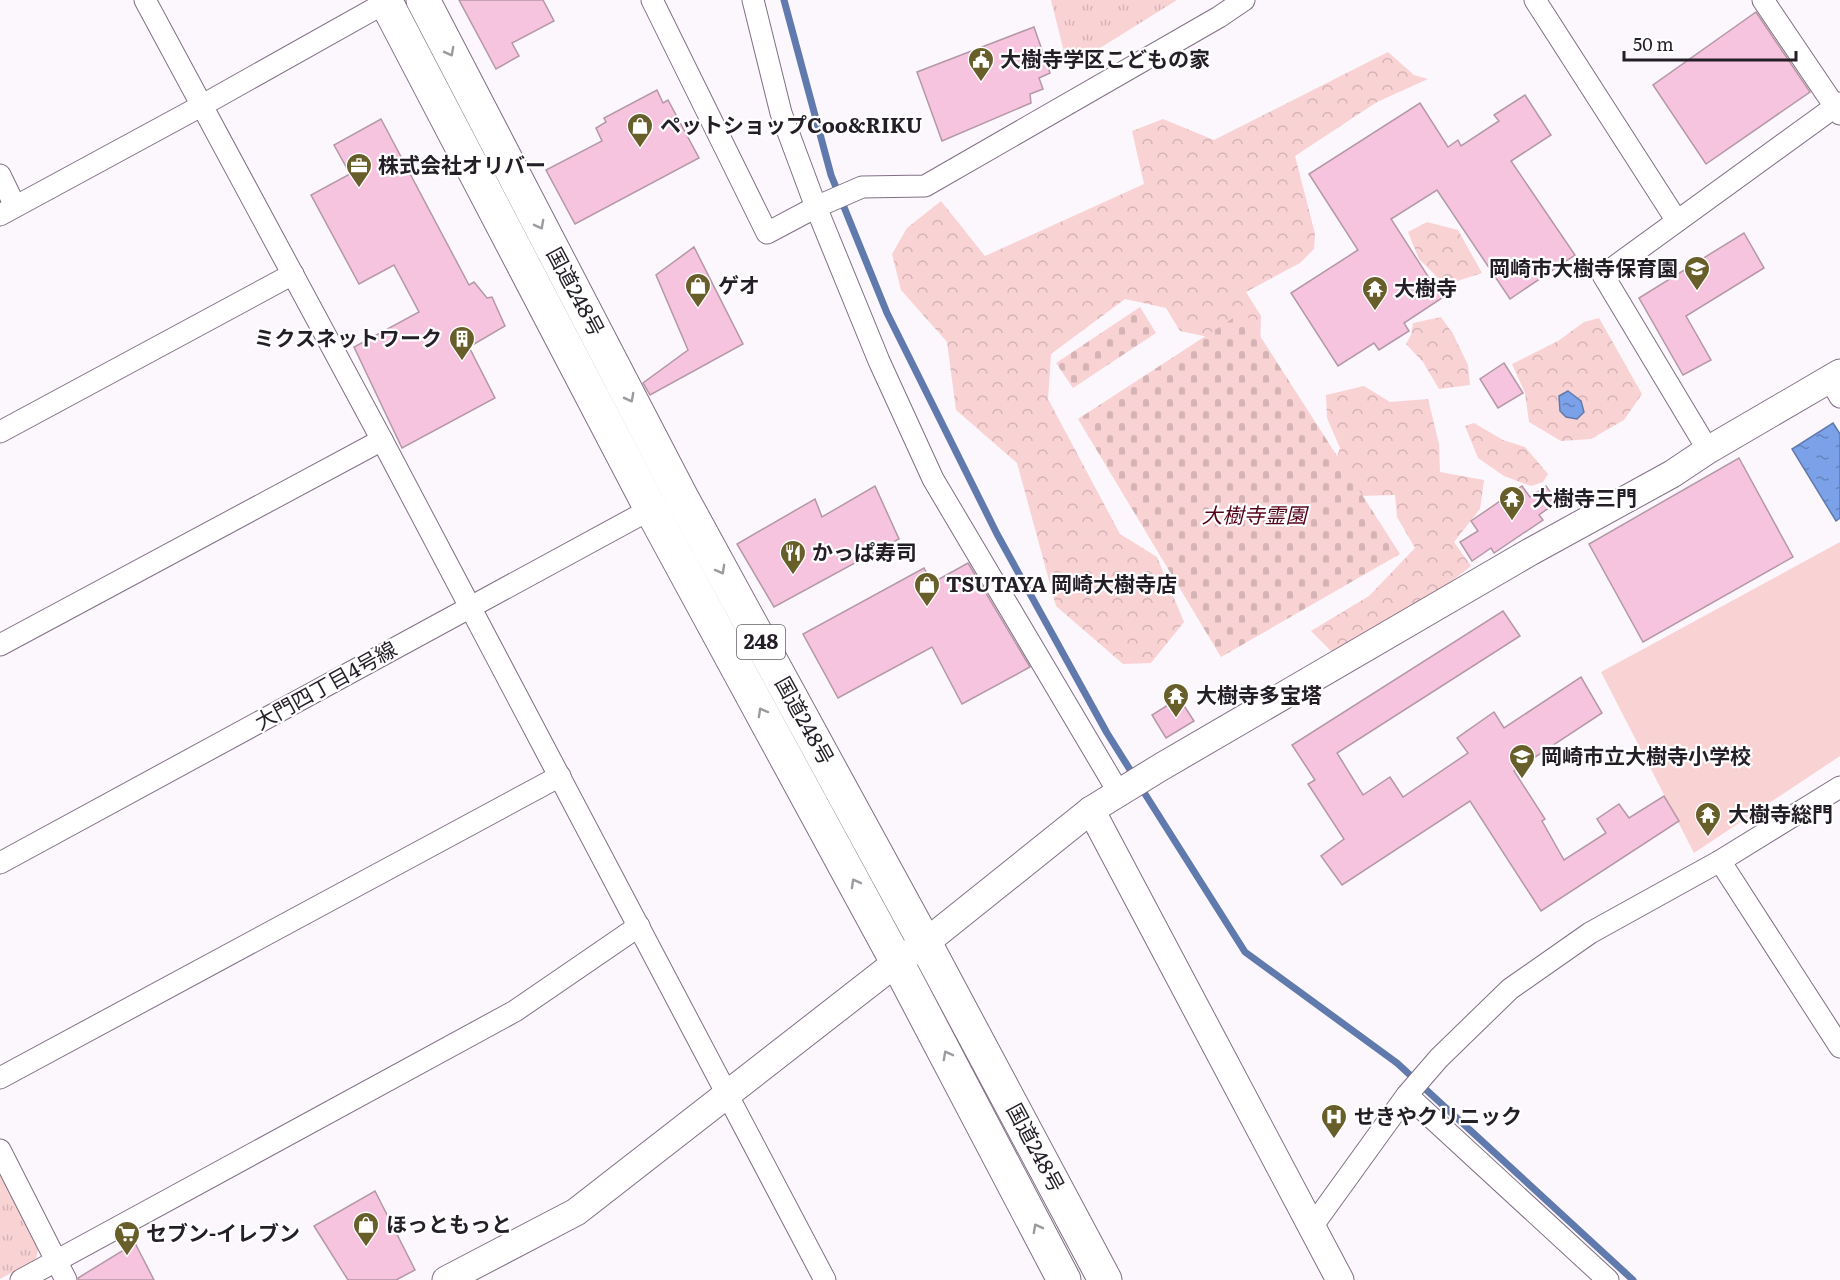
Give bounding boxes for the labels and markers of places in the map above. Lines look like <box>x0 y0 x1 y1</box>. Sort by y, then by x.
place label: 大樹寺学区こどもの家 <box>1000 42 1210 73</box>
public building icon: 大樹寺学区こどもの家 <box>966 45 996 83</box>
place label: ペットショップCoo&RIKU <box>660 108 922 139</box>
shop icon: ペットショップCoo&RIKU <box>625 111 655 149</box>
place label: 株式会社オリバー <box>378 148 546 179</box>
office icon: 株式会社オリバー <box>344 151 374 189</box>
place label: 岡崎市大樹寺保育園 <box>1489 251 1678 282</box>
school or university icon: 岡崎市大樹寺保育園 <box>1682 254 1712 292</box>
place label: ゲオ <box>718 268 760 299</box>
shop icon: ゲオ <box>683 271 713 309</box>
place label: 大樹寺 <box>1394 271 1457 302</box>
temple icon: 大樹寺 <box>1360 274 1390 312</box>
place label: ミクスネットワーク <box>254 321 442 352</box>
building icon: ミクスネットワーク <box>447 324 477 362</box>
place label: 大樹寺三門 <box>1532 481 1637 512</box>
temple icon: 大樹寺三門 <box>1497 484 1527 522</box>
place label: かっぱ寿司 <box>812 535 917 566</box>
restaurant icon: かっぱ寿司 <box>778 538 808 576</box>
place label: TSUTAYA 岡崎大樹寺店 <box>946 567 1177 598</box>
shop icon: TSUTAYA 岡崎大樹寺店 <box>912 570 942 608</box>
place label: 大樹寺多宝塔 <box>1196 678 1322 709</box>
temple icon: 大樹寺多宝塔 <box>1161 681 1191 719</box>
place label: 岡崎市立大樹寺小学校 <box>1541 739 1751 770</box>
school or university icon: 岡崎市立大樹寺小学校 <box>1507 742 1537 780</box>
place label: 大樹寺総門 <box>1728 797 1833 828</box>
temple icon: 大樹寺総門 <box>1693 800 1723 838</box>
place label: せきやクリニック <box>1354 1099 1522 1130</box>
hospital icon: せきやクリニック <box>1319 1102 1349 1140</box>
place label: ほっともっと <box>386 1207 512 1238</box>
shop icon: ほっともっと <box>351 1210 381 1248</box>
place label: セブン-イレブン <box>146 1216 300 1247</box>
supermarket icon: セブン-イレブン <box>112 1219 142 1257</box>

